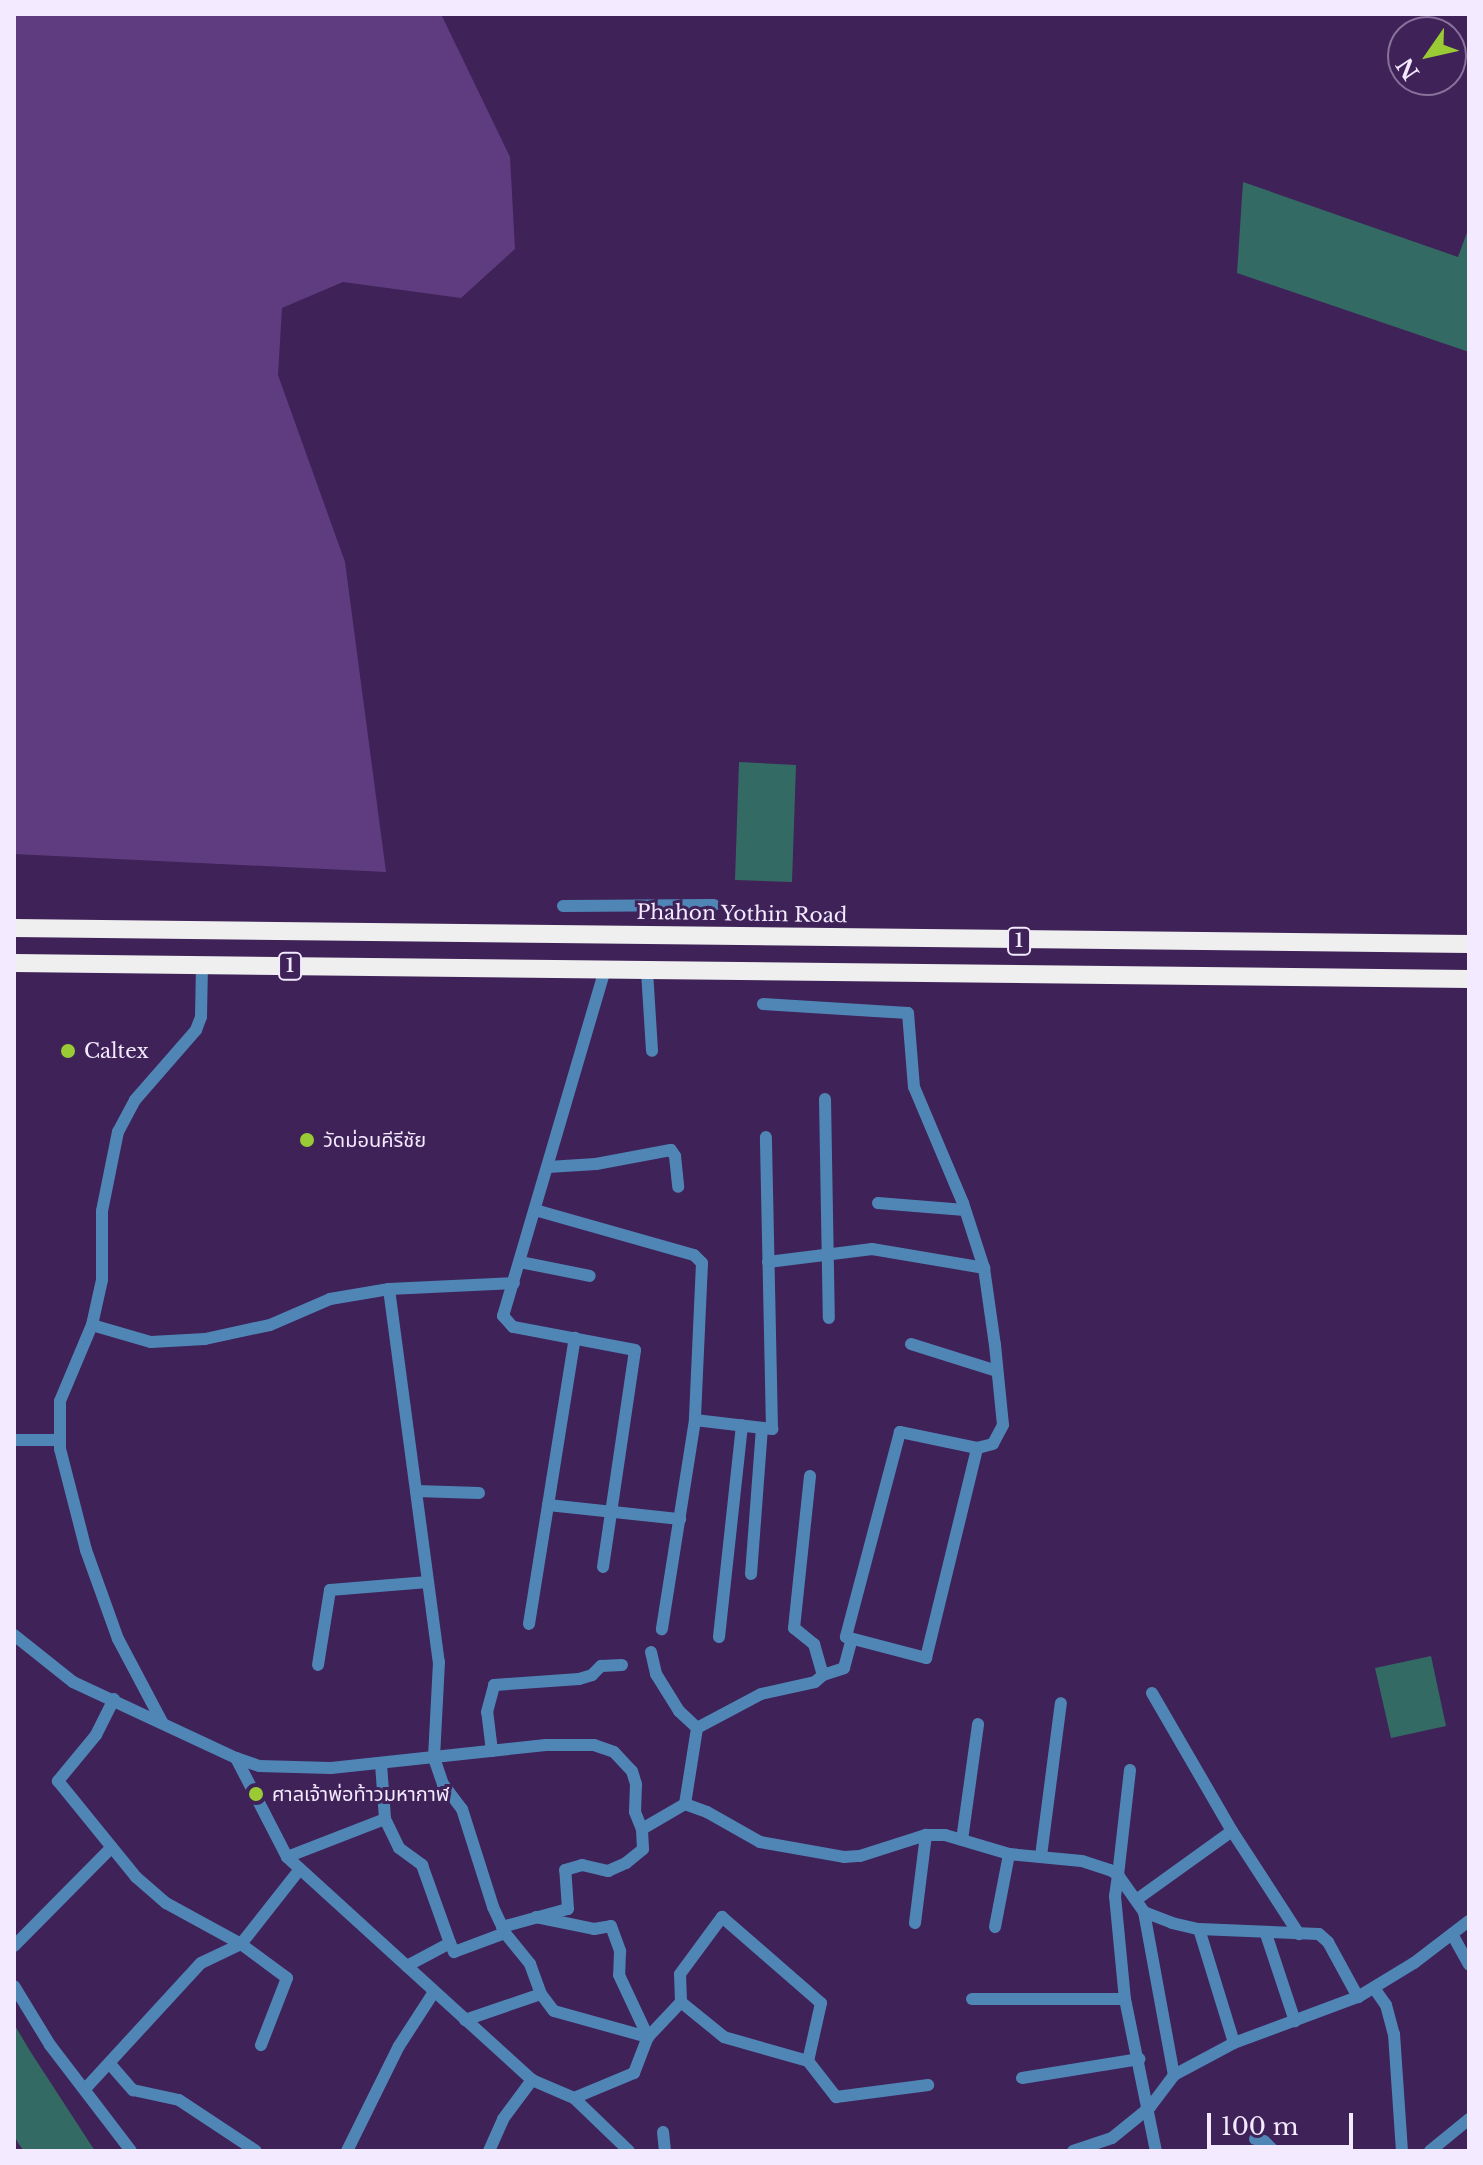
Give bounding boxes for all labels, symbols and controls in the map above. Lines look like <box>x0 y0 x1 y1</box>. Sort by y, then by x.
north arrow <box>1387 16 1467 96</box>
text: N <box>1391 52 1425 85</box>
street label: Phahon Yothin Road <box>636 900 848 928</box>
road number: 1 <box>1007 927 1031 955</box>
road number: 1 <box>278 952 302 980</box>
place label: Caltex <box>84 1039 149 1063</box>
marker: Caltex <box>59 1042 77 1060</box>
place label: วัดม่อนคีรีชัย <box>323 1128 426 1152</box>
marker: วัดม่อนคีรีชัย <box>298 1131 316 1149</box>
place label: ศาลเจ้าพ่อท้าวมหากาฬ <box>272 1782 449 1806</box>
marker: ศาลเจ้าพ่อท้าวมหากาฬ <box>247 1785 265 1803</box>
scale bar <box>1211 2097 1357 2147</box>
text: 100 m <box>1221 2112 1299 2141</box>

